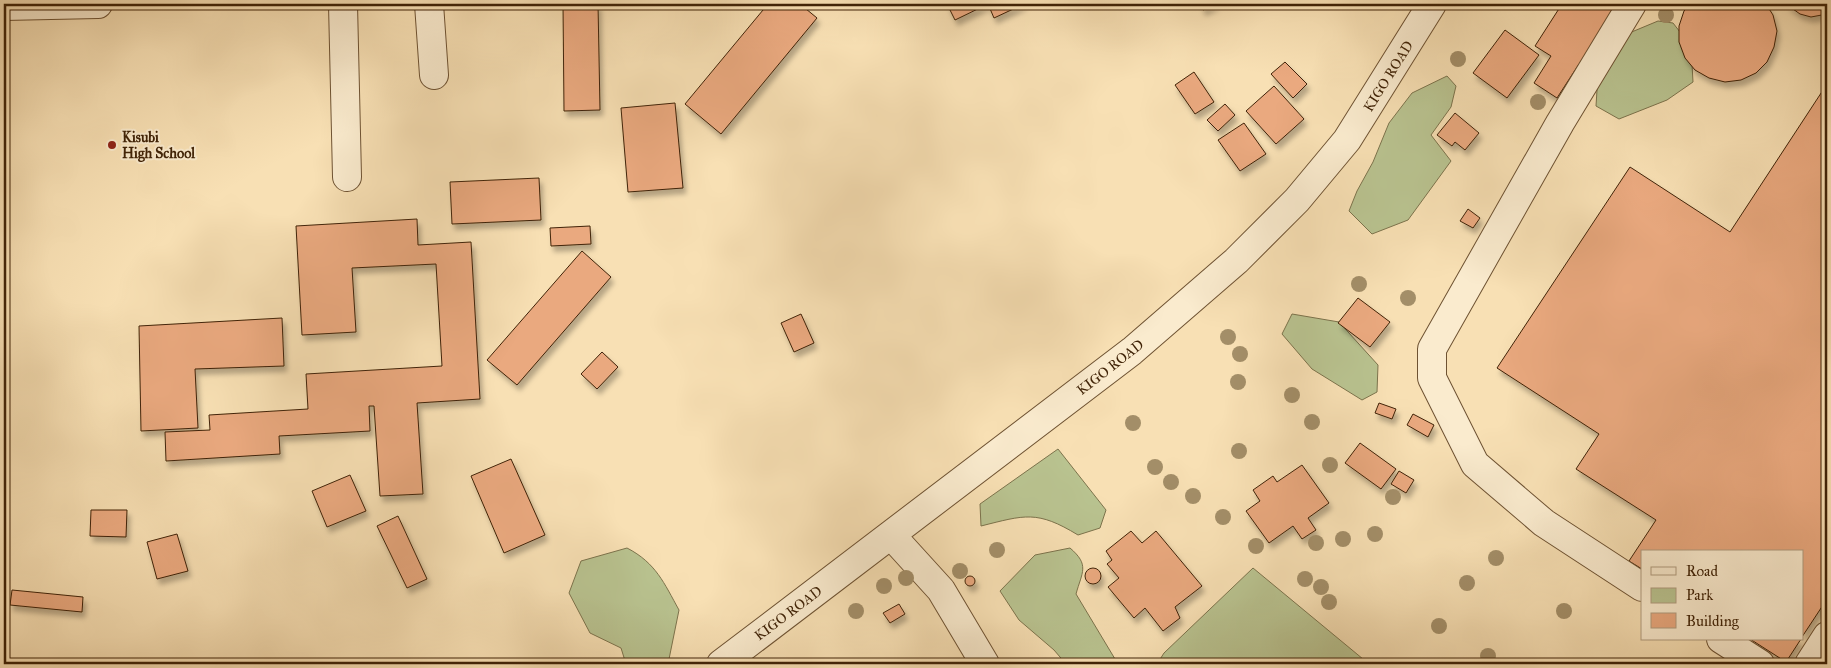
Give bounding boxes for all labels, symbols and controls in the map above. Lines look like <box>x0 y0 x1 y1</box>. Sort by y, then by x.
street label: KIGO ROAD <box>1360 38 1417 115</box>
place label: Kisubi High School <box>122 129 196 163</box>
marker: Kisubi High School <box>106 139 118 151</box>
street label: KIGO ROAD <box>1073 336 1147 399</box>
legend <box>1641 550 1804 640</box>
text: Road <box>1686 562 1718 580</box>
street label: KIGO ROAD <box>751 582 825 644</box>
text: Park <box>1686 586 1713 604</box>
text: Building <box>1686 612 1740 630</box>

